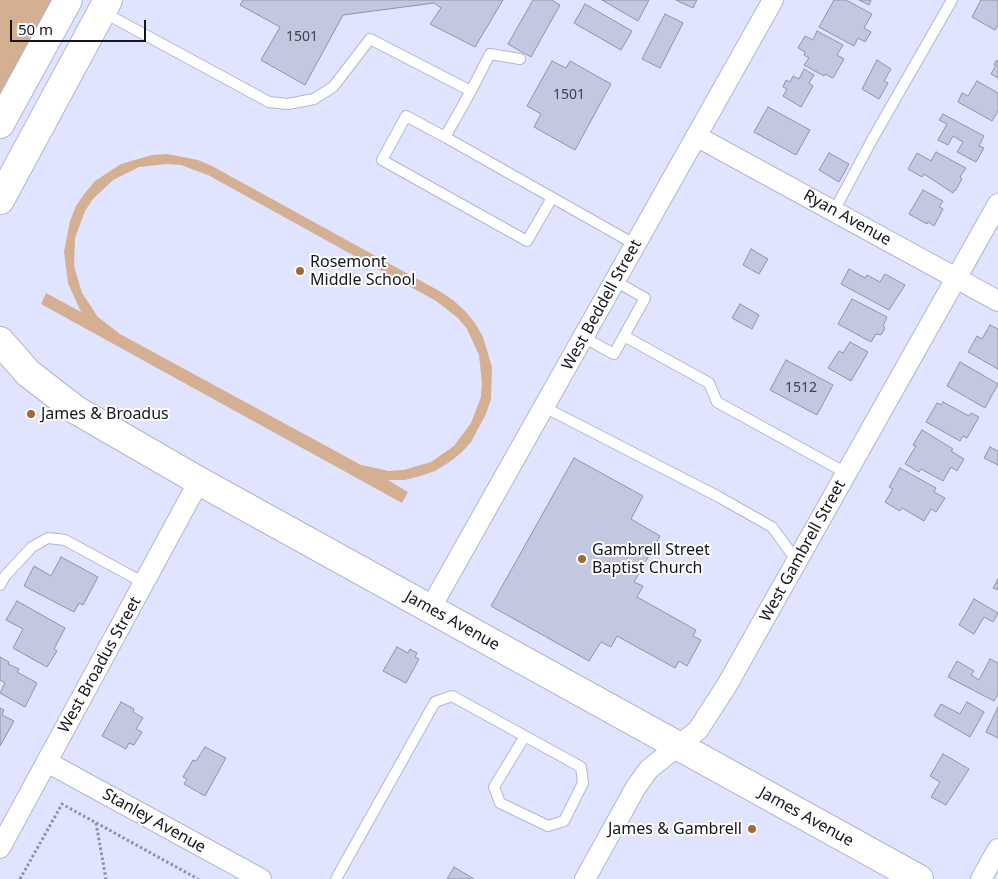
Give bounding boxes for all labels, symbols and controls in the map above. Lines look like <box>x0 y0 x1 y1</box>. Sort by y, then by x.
scale bar <box>12 10 149 42</box>
text: 50 m <box>18 19 53 39</box>
house number: 1501 <box>286 29 318 45</box>
house number: 1501 <box>553 87 585 103</box>
street label: Ryan Avenue <box>800 186 894 250</box>
street label: West Beddell Street <box>558 236 646 374</box>
place label: Rosemont Middle School <box>310 252 415 290</box>
marker: Rosemont Middle School <box>294 265 306 277</box>
house number: 1512 <box>785 380 817 396</box>
place label: James & Broadus <box>41 404 169 424</box>
marker: James & Broadus <box>25 408 37 420</box>
street label: West Gambrell Street <box>756 477 850 625</box>
place label: Gambrell Street Baptist Church <box>592 540 710 578</box>
marker: Gambrell Street Baptist Church <box>576 553 588 565</box>
street label: James Avenue <box>401 587 503 655</box>
street label: West Broadus Street <box>55 594 145 736</box>
street label: James Avenue <box>755 783 857 851</box>
street label: Stanley Avenue <box>99 785 209 857</box>
place label: James & Gambrell <box>608 819 742 839</box>
marker: James & Gambrell <box>746 823 758 835</box>

